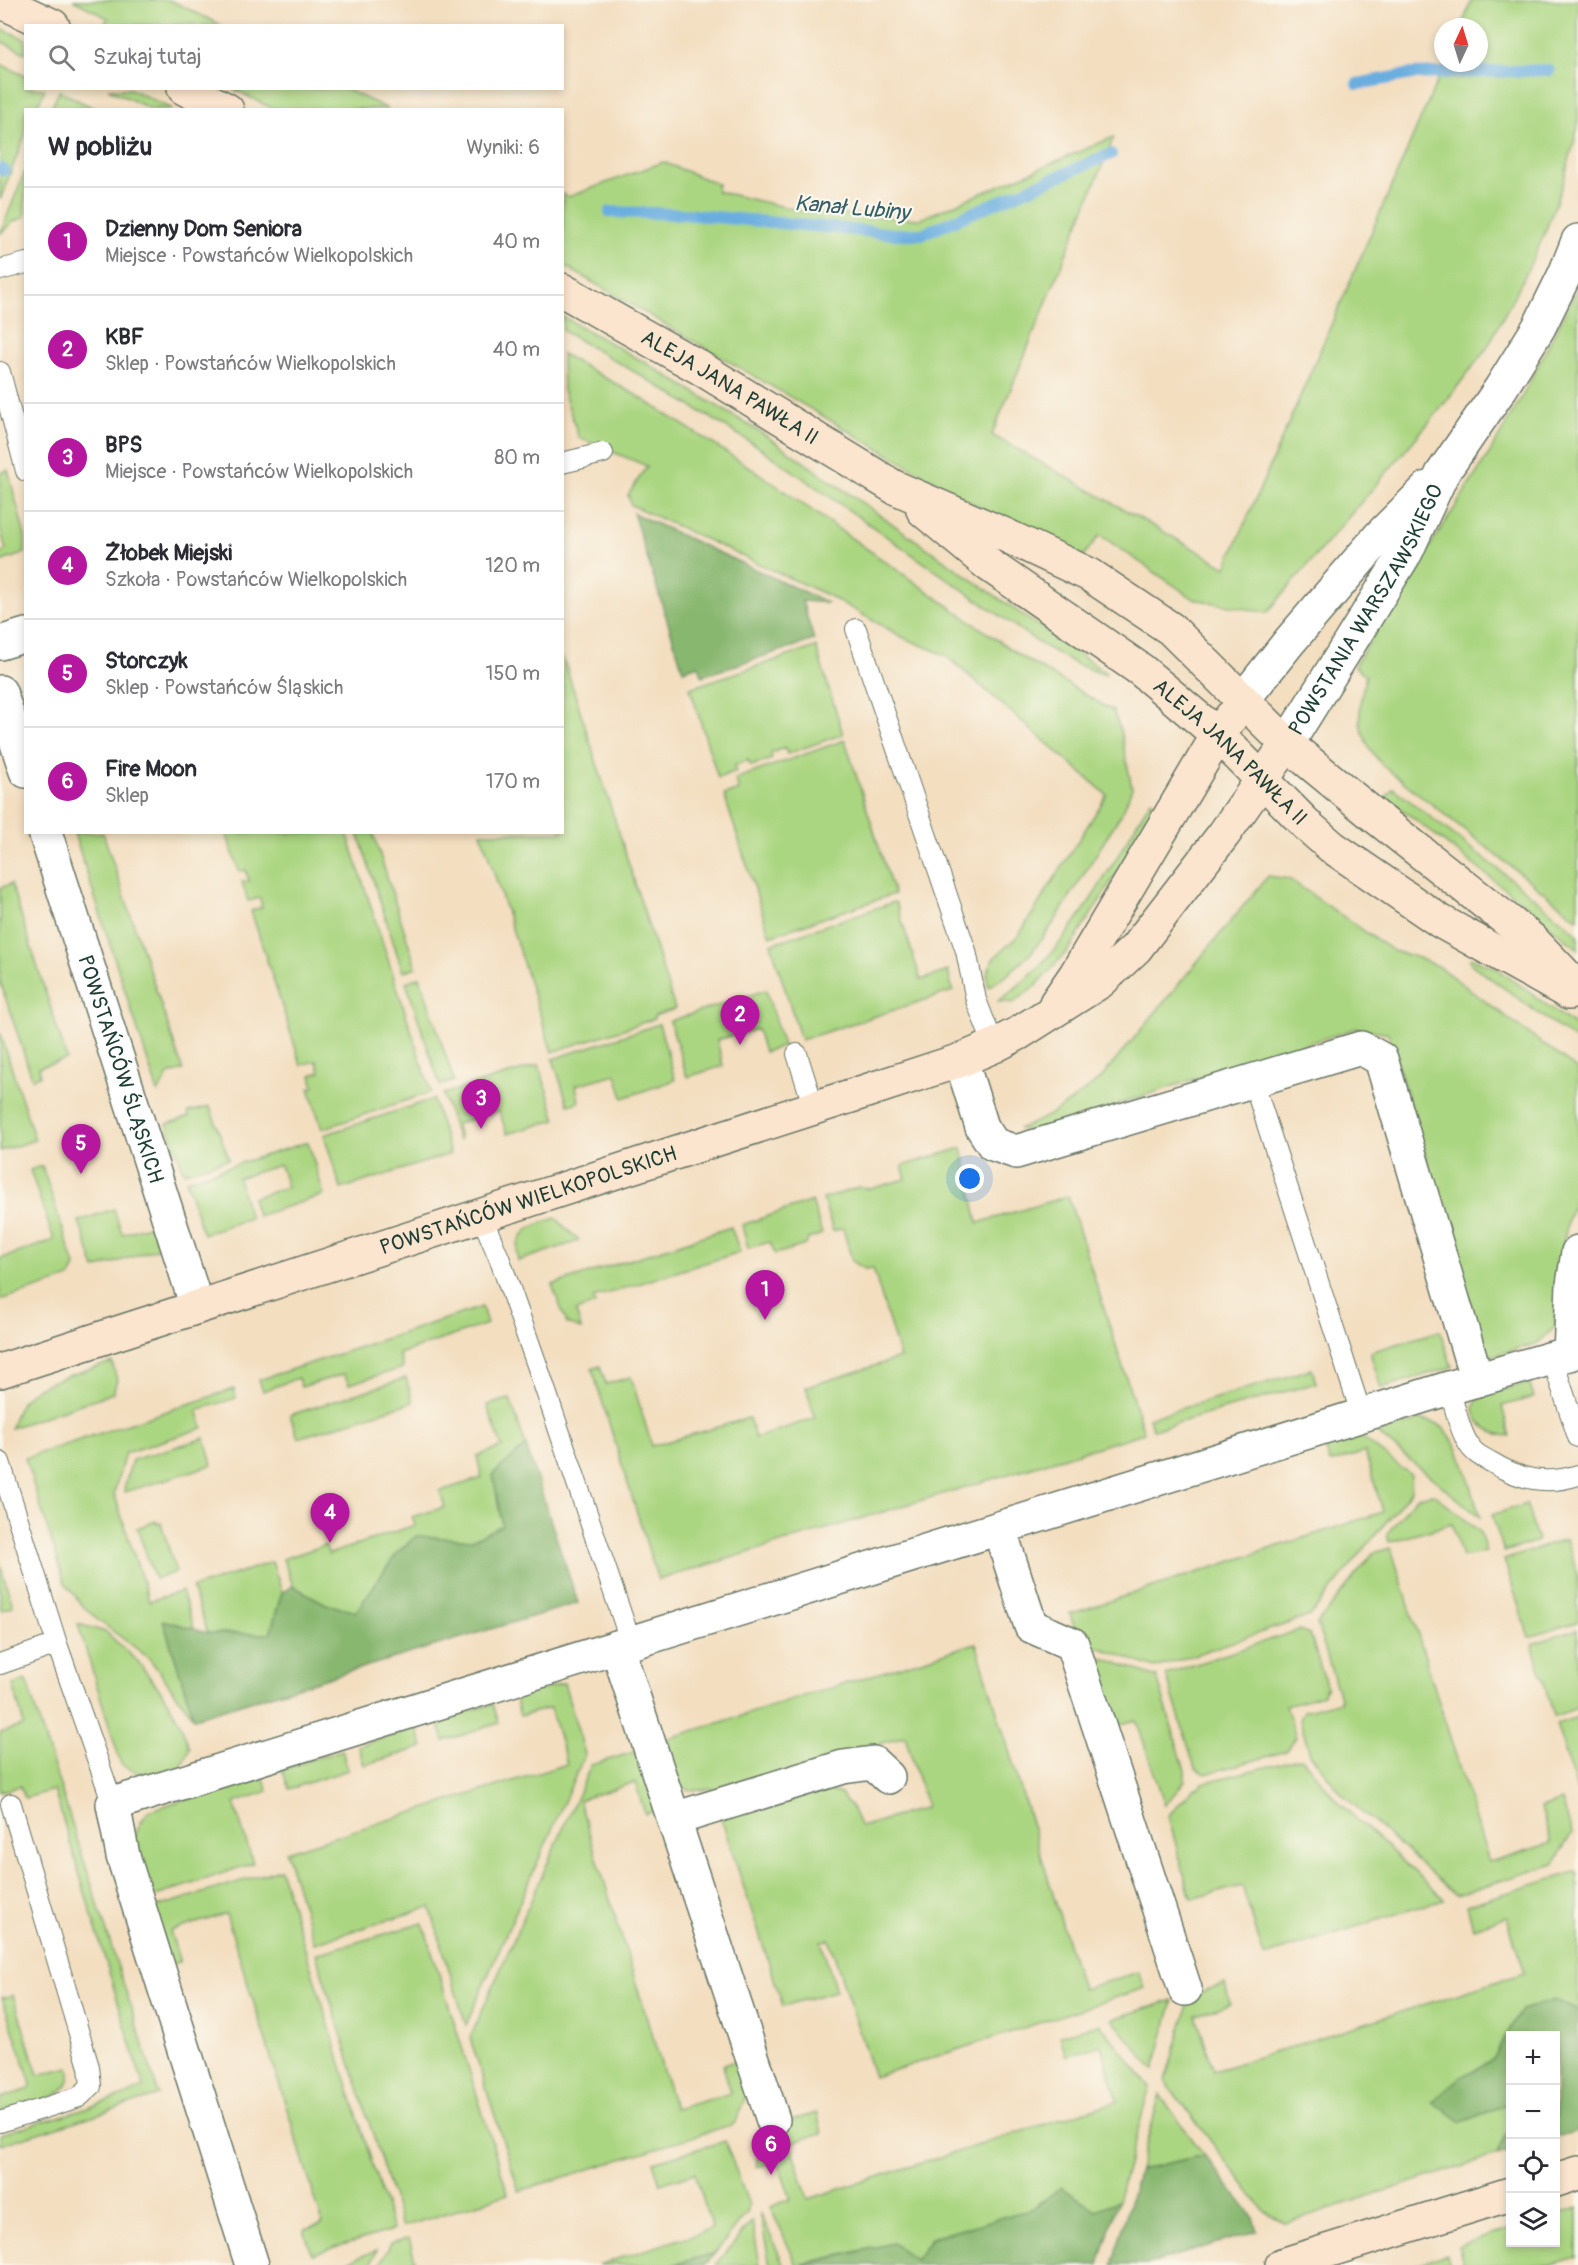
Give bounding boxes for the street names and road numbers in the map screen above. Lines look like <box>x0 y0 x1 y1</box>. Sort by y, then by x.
street label: ALEJA JANA PAWŁA II <box>636 324 823 451</box>
street label: POWSTANIA WARSZAWSKIEGO <box>1283 480 1449 741</box>
street label: ALEJA JANA PAWŁA II <box>1147 673 1313 831</box>
street label: POWSTAŃCÓW ŚLĄSKICH <box>71 952 170 1187</box>
street label: POWSTAŃCÓW WIELKOPOLSKICH <box>376 1140 680 1261</box>

